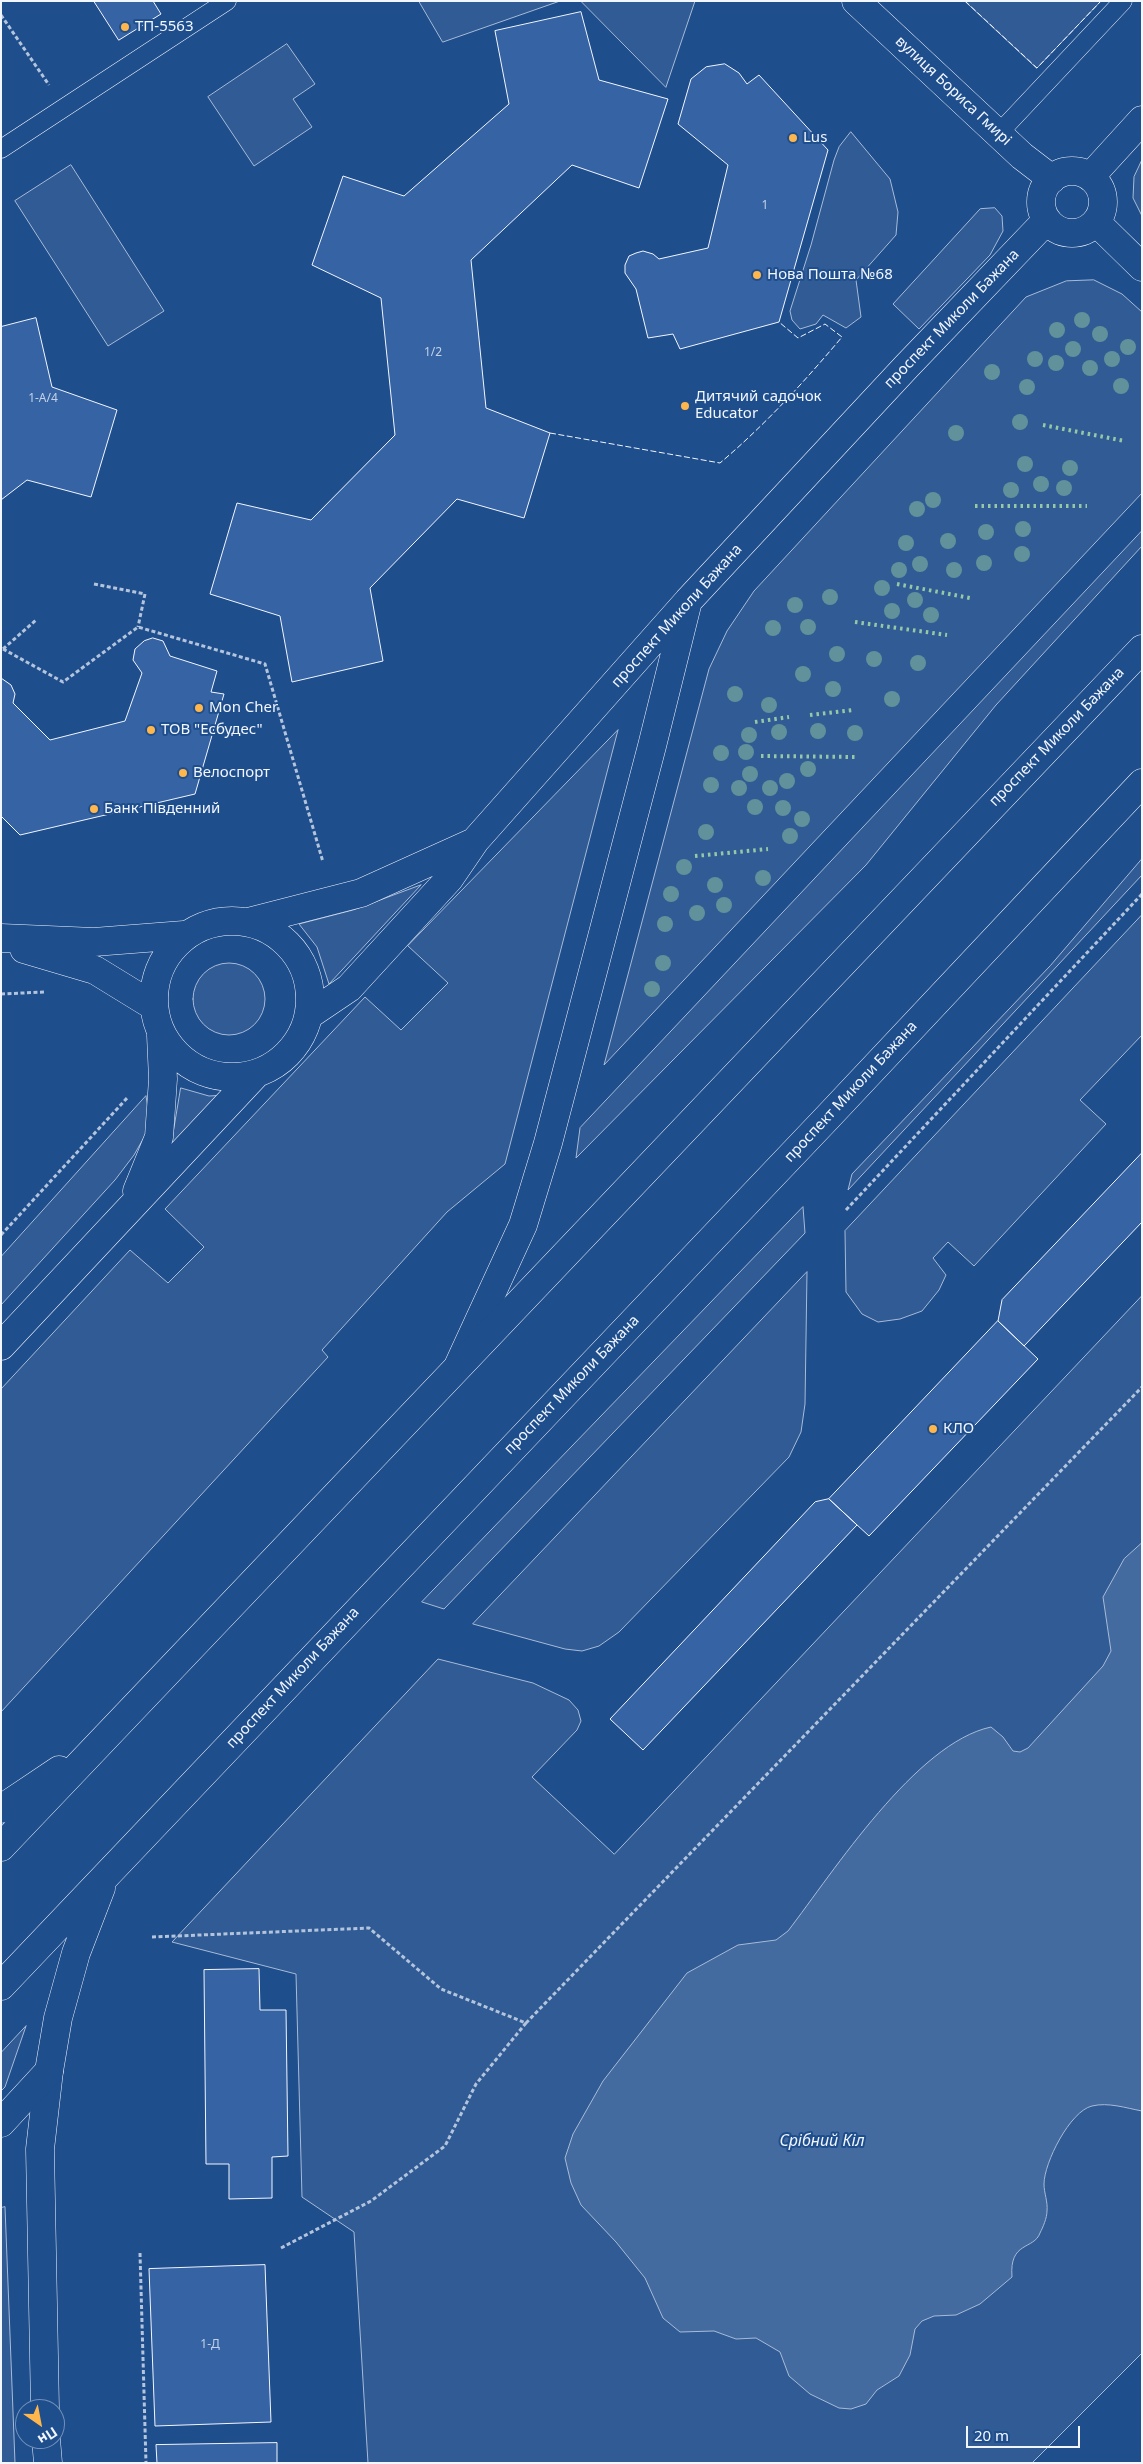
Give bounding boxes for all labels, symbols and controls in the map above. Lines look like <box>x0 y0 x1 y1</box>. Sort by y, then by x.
place label: ТП-5563 <box>135 18 193 36</box>
marker: ТП-5563 <box>119 21 131 33</box>
street label: вулиця Бориса Гмирі <box>891 33 1015 149</box>
place label: Lus <box>803 129 827 147</box>
marker: Lus <box>787 132 799 144</box>
house number: 1 <box>762 199 768 213</box>
street label: проспект Миколи Бажана <box>881 246 1023 392</box>
place label: Нова Пошта №68 <box>767 266 893 284</box>
marker: Нова Пошта №68 <box>751 269 763 281</box>
house number: 1/2 <box>424 346 442 360</box>
place label: Дитячий садочок Educator <box>695 388 822 423</box>
house number: 1-А/4 <box>28 392 58 406</box>
marker: Дитячий садочок Educator <box>679 400 691 412</box>
street label: проспект Миколи Бажана <box>608 541 746 691</box>
street label: проспект Миколи Бажана <box>986 664 1128 810</box>
place label: Mon Cher <box>209 699 278 717</box>
marker: Mon Cher <box>193 702 205 714</box>
place label: ТОВ "Есбудес" <box>161 721 263 739</box>
marker: ТОВ "Есбудес" <box>145 724 157 736</box>
place label: Велоспорт <box>193 764 270 782</box>
marker: Велоспорт <box>177 767 189 779</box>
place label: Банк Південний <box>104 800 220 818</box>
marker: Банк Південний <box>88 803 100 815</box>
street label: проспект Миколи Бажана <box>781 1018 921 1166</box>
street label: проспект Миколи Бажана <box>501 1312 643 1458</box>
place label: КЛО <box>943 1420 974 1438</box>
marker: КЛО <box>927 1423 939 1435</box>
street label: проспект Миколи Бажана <box>223 1604 363 1752</box>
water label: Срібний Кіл <box>779 2131 865 2151</box>
house number: 1-Д <box>200 2338 220 2352</box>
north arrow <box>15 2399 65 2449</box>
scale bar <box>968 2416 1082 2448</box>
text: Пн <box>34 2423 61 2450</box>
text: 20 m <box>974 2425 1009 2445</box>

